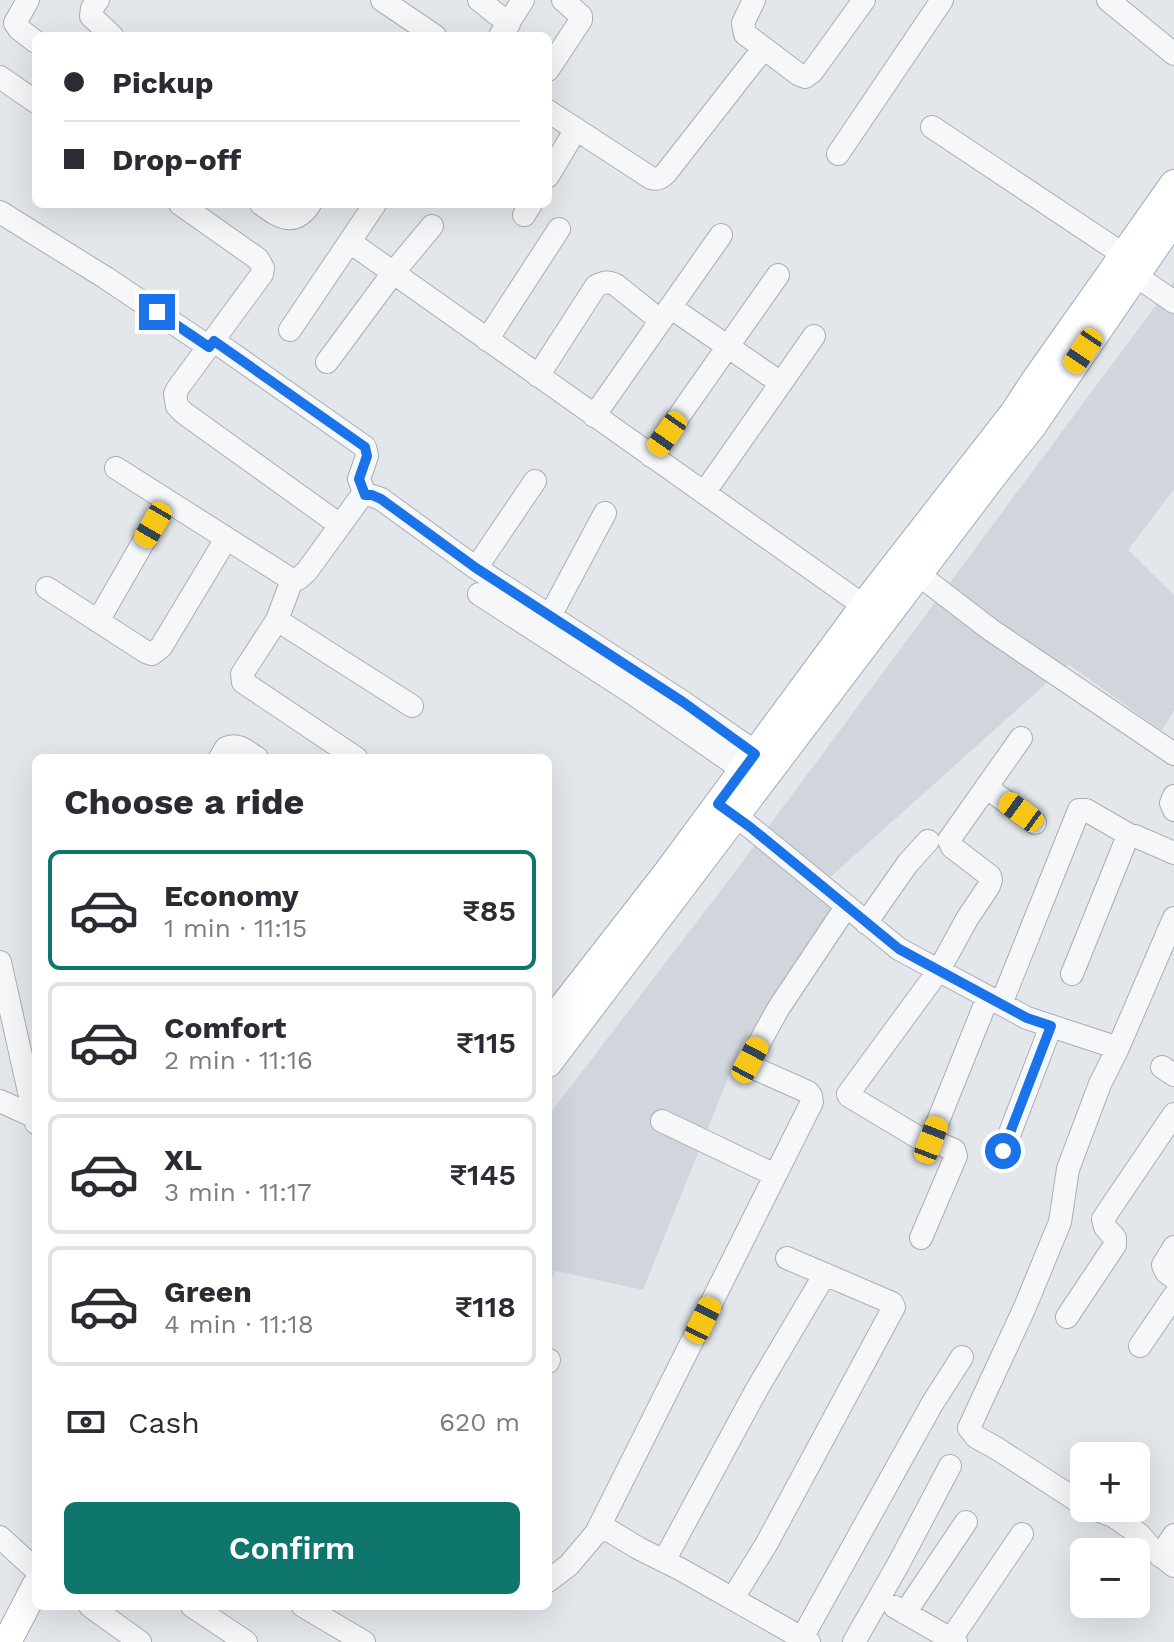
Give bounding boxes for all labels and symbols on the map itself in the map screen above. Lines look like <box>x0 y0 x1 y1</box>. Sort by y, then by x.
route end <box>139 294 175 330</box>
car <box>1060 324 1106 378</box>
car <box>643 407 691 461</box>
car <box>131 498 175 552</box>
car <box>995 788 1047 836</box>
car <box>728 1033 772 1087</box>
car <box>911 1113 951 1167</box>
route start <box>985 1133 1021 1169</box>
car <box>682 1293 724 1347</box>

